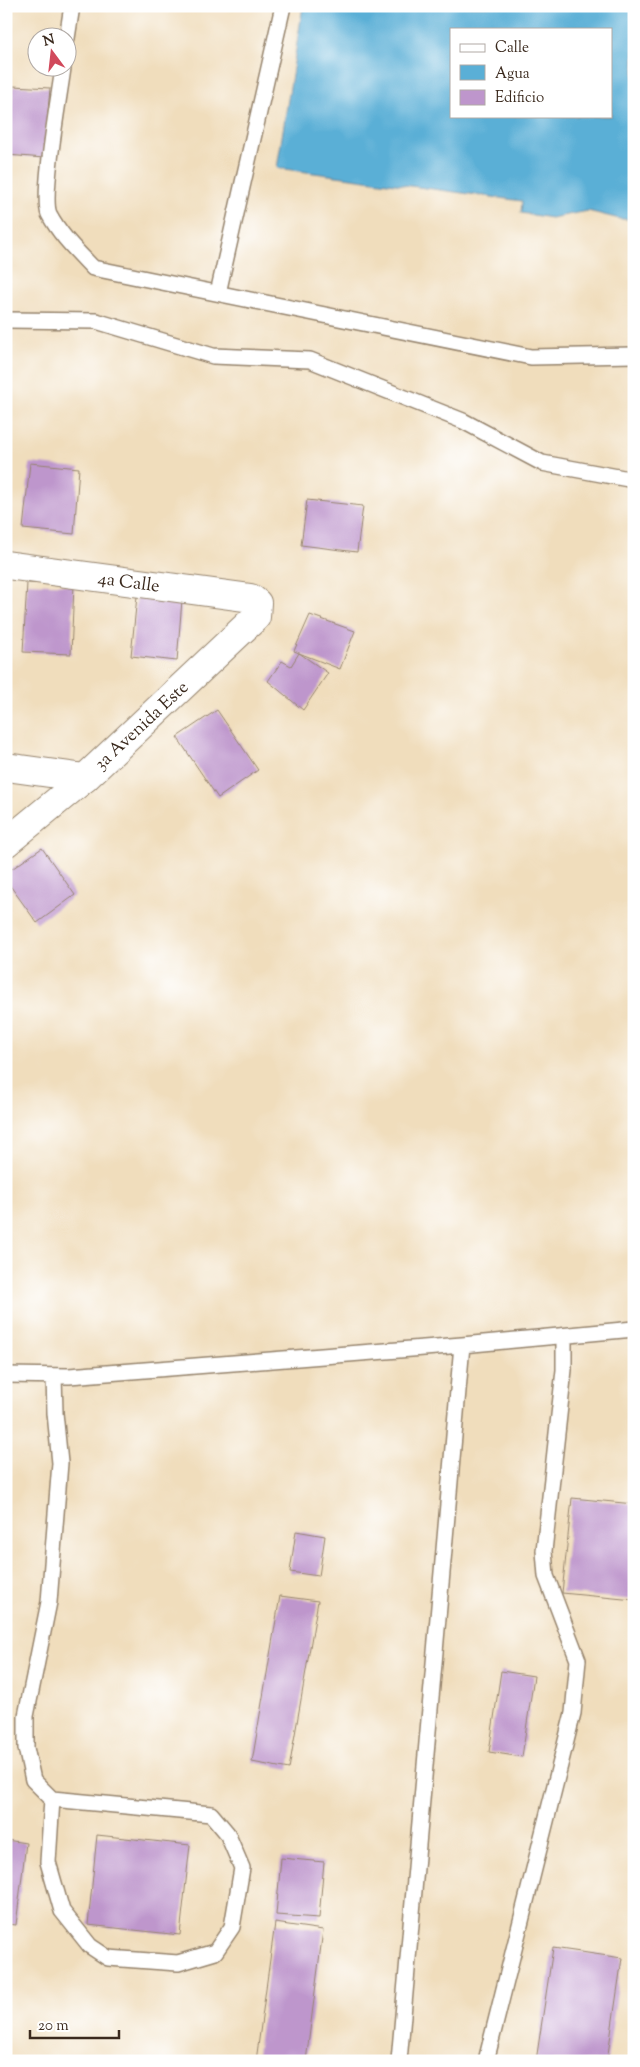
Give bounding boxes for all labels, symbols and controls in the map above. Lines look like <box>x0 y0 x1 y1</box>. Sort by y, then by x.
north arrow <box>28 28 78 78</box>
legend <box>450 28 612 118</box>
text: N <box>41 30 57 52</box>
text: Calle <box>495 38 529 59</box>
text: Agua <box>495 64 530 85</box>
text: Edificio <box>495 88 544 109</box>
street label: 4a Calle <box>96 567 161 601</box>
street label: 3a Avenida Este <box>89 676 195 777</box>
scale bar <box>30 2007 119 2039</box>
text: 20 m <box>38 2016 69 2037</box>

